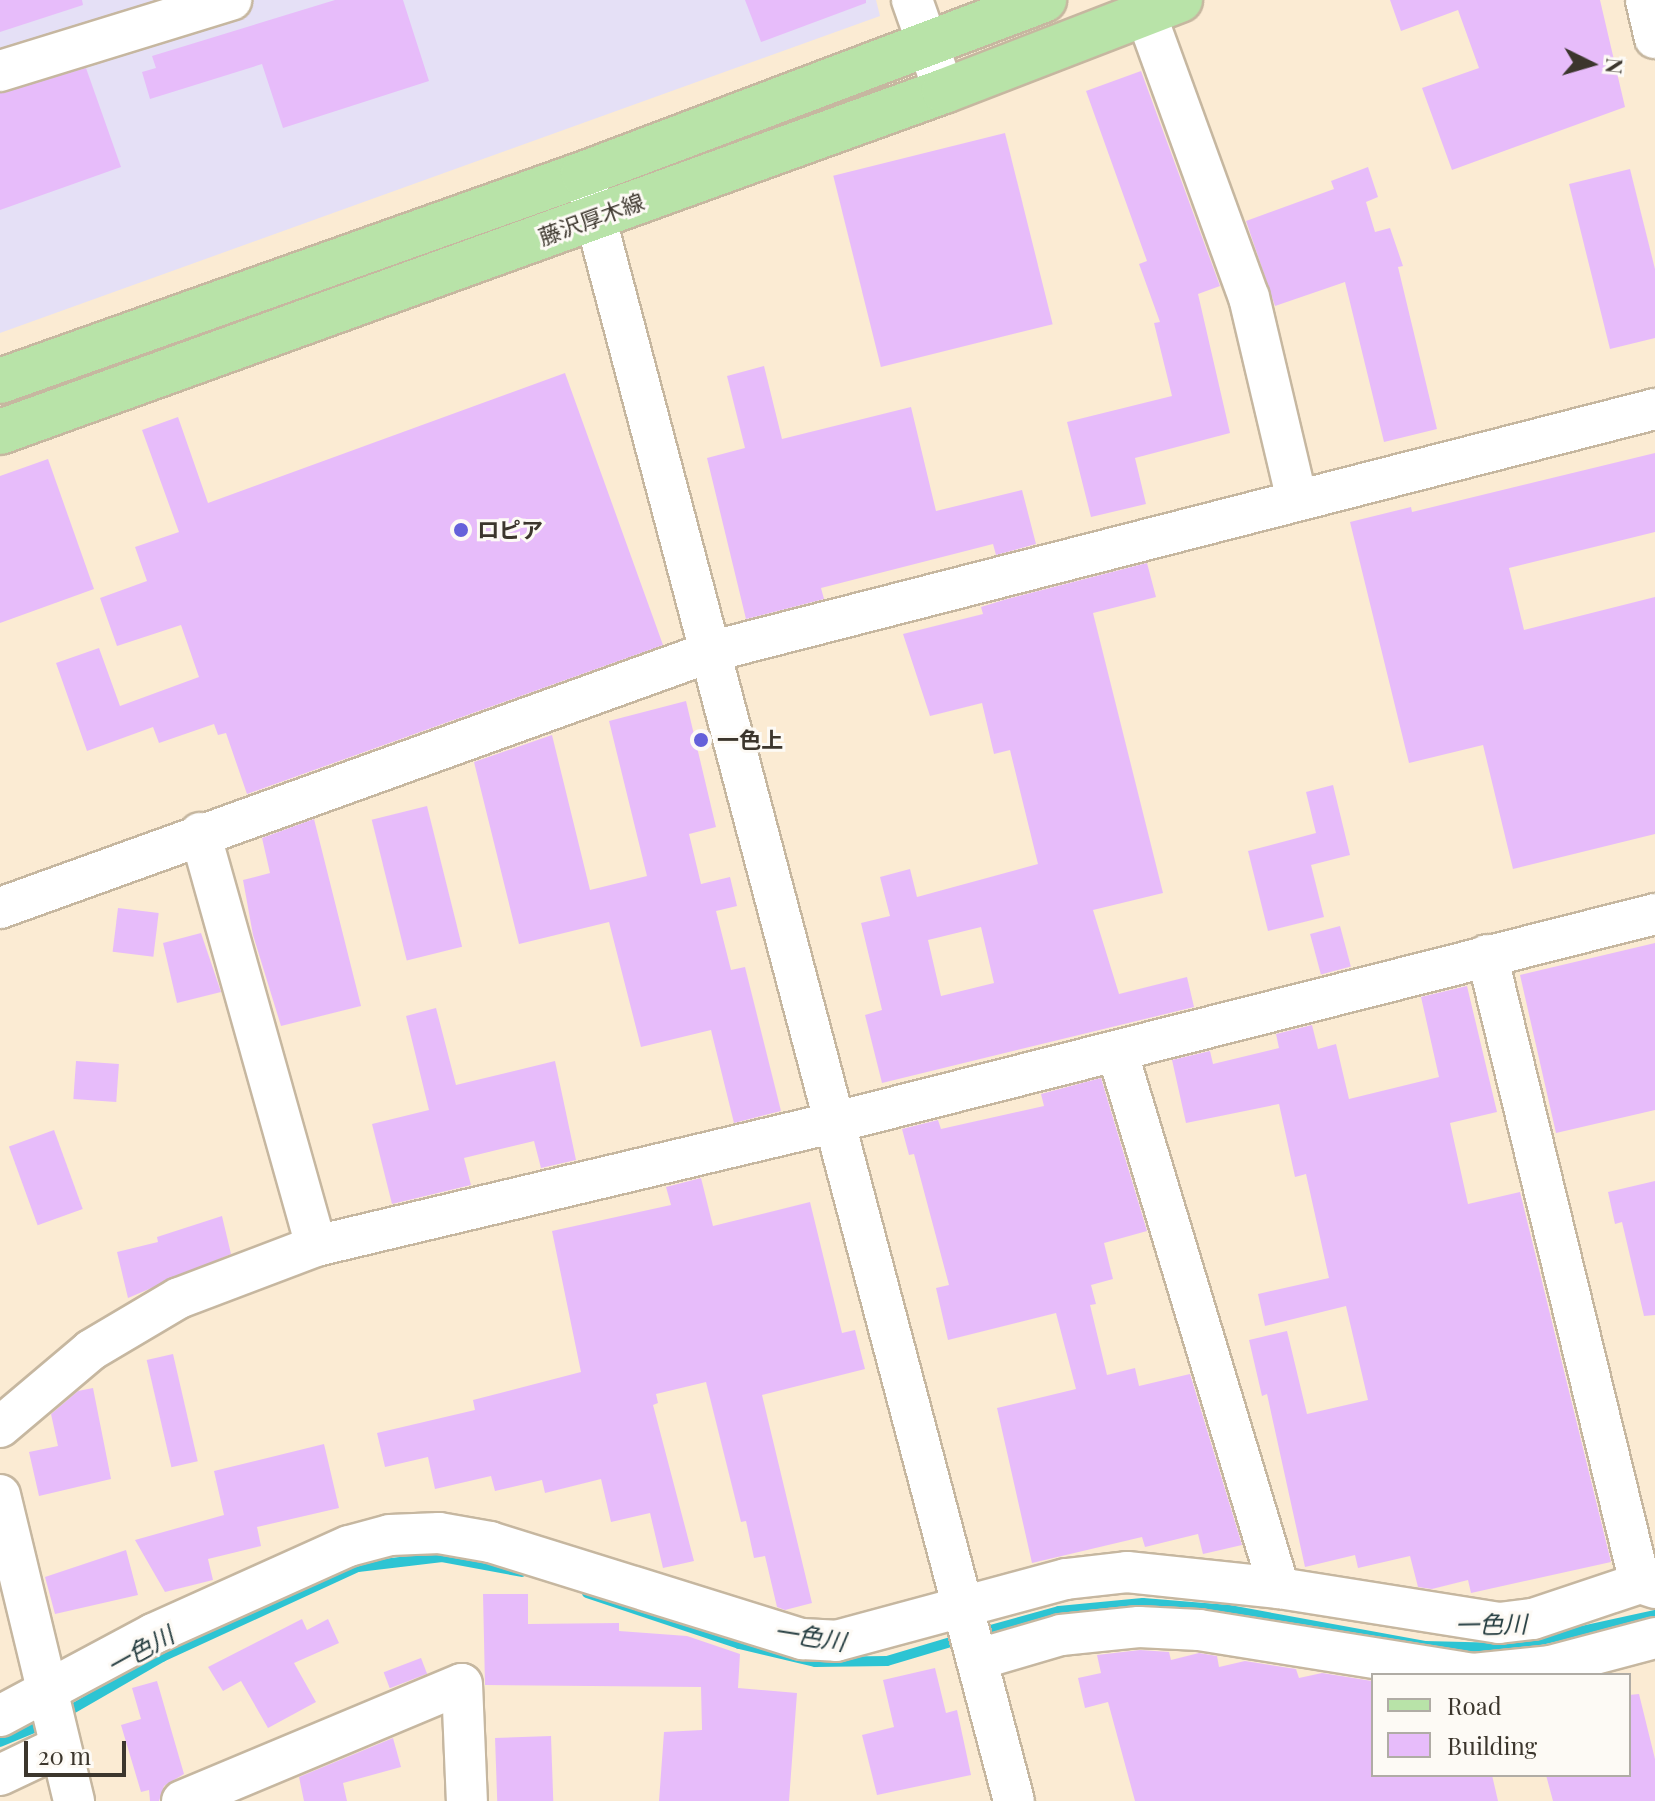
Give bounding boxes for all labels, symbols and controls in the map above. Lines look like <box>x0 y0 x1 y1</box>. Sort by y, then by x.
north arrow <box>1551 24 1631 104</box>
text: N <box>1599 57 1631 75</box>
street label: 藤沢厚木線 <box>535 188 647 250</box>
place label: ロピア <box>477 517 543 543</box>
marker: ロピア <box>452 521 470 539</box>
place label: 一色上 <box>717 727 783 753</box>
marker: 一色上 <box>692 731 710 749</box>
water label: 一色川 <box>1455 1609 1527 1639</box>
water label: 一色川 <box>772 1616 848 1656</box>
water label: 一色川 <box>102 1620 178 1680</box>
legend <box>1371 1673 1631 1777</box>
text: Road <box>1447 1689 1502 1721</box>
scale bar <box>28 1725 130 1775</box>
text: Building <box>1447 1729 1537 1761</box>
text: 20 m <box>38 1739 91 1771</box>

